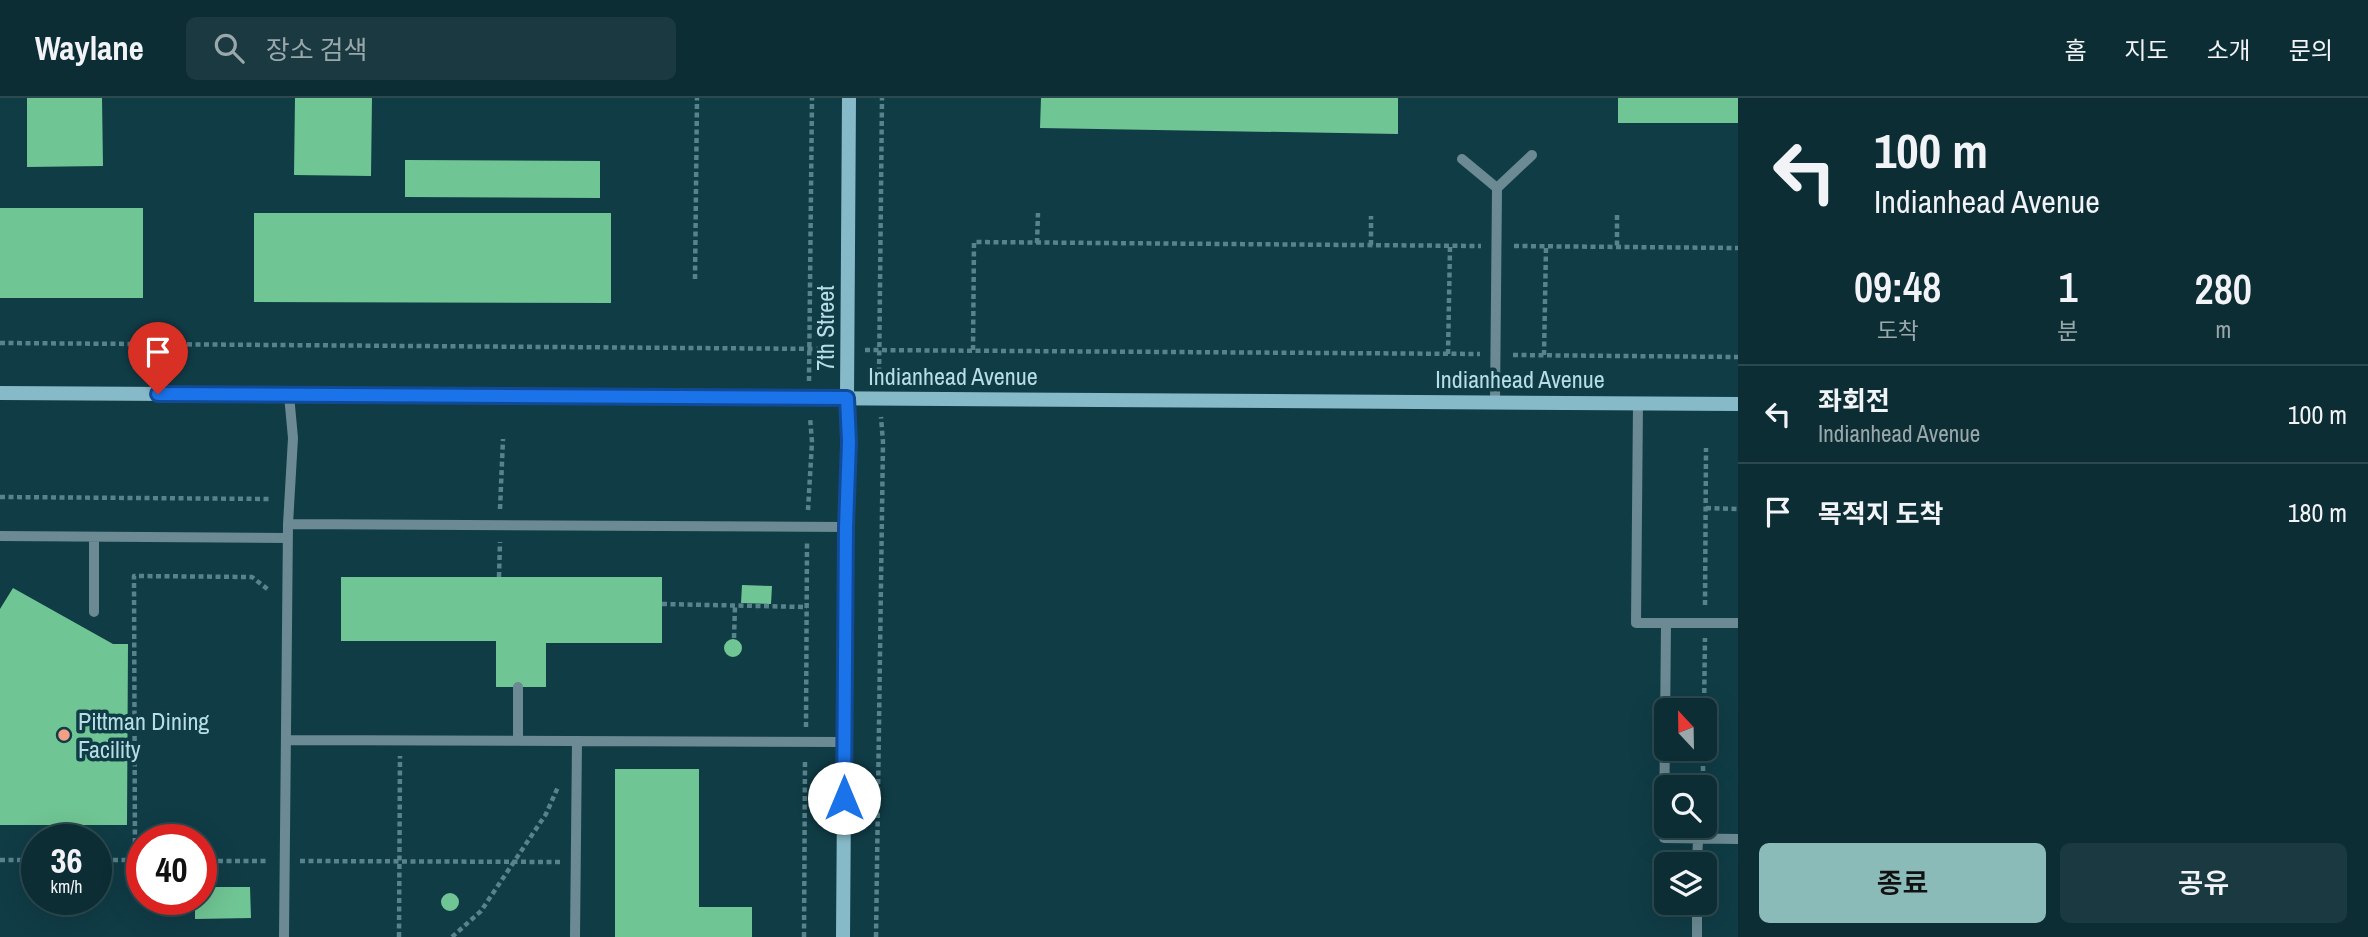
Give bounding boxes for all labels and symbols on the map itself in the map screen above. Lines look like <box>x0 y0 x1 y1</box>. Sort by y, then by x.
street label: 7th Street <box>809 285 841 371</box>
pin <box>128 322 188 394</box>
street label: Indianhead Avenue <box>868 360 1038 392</box>
street label: Indianhead Avenue <box>1435 363 1605 395</box>
north arrow <box>1654 698 1717 761</box>
place label: Pittman Dining Facility <box>78 705 209 765</box>
marker: Pittman Dining Facility <box>56 727 72 743</box>
position arrow <box>807 761 881 835</box>
speed limit sign: 40 <box>126 824 217 915</box>

